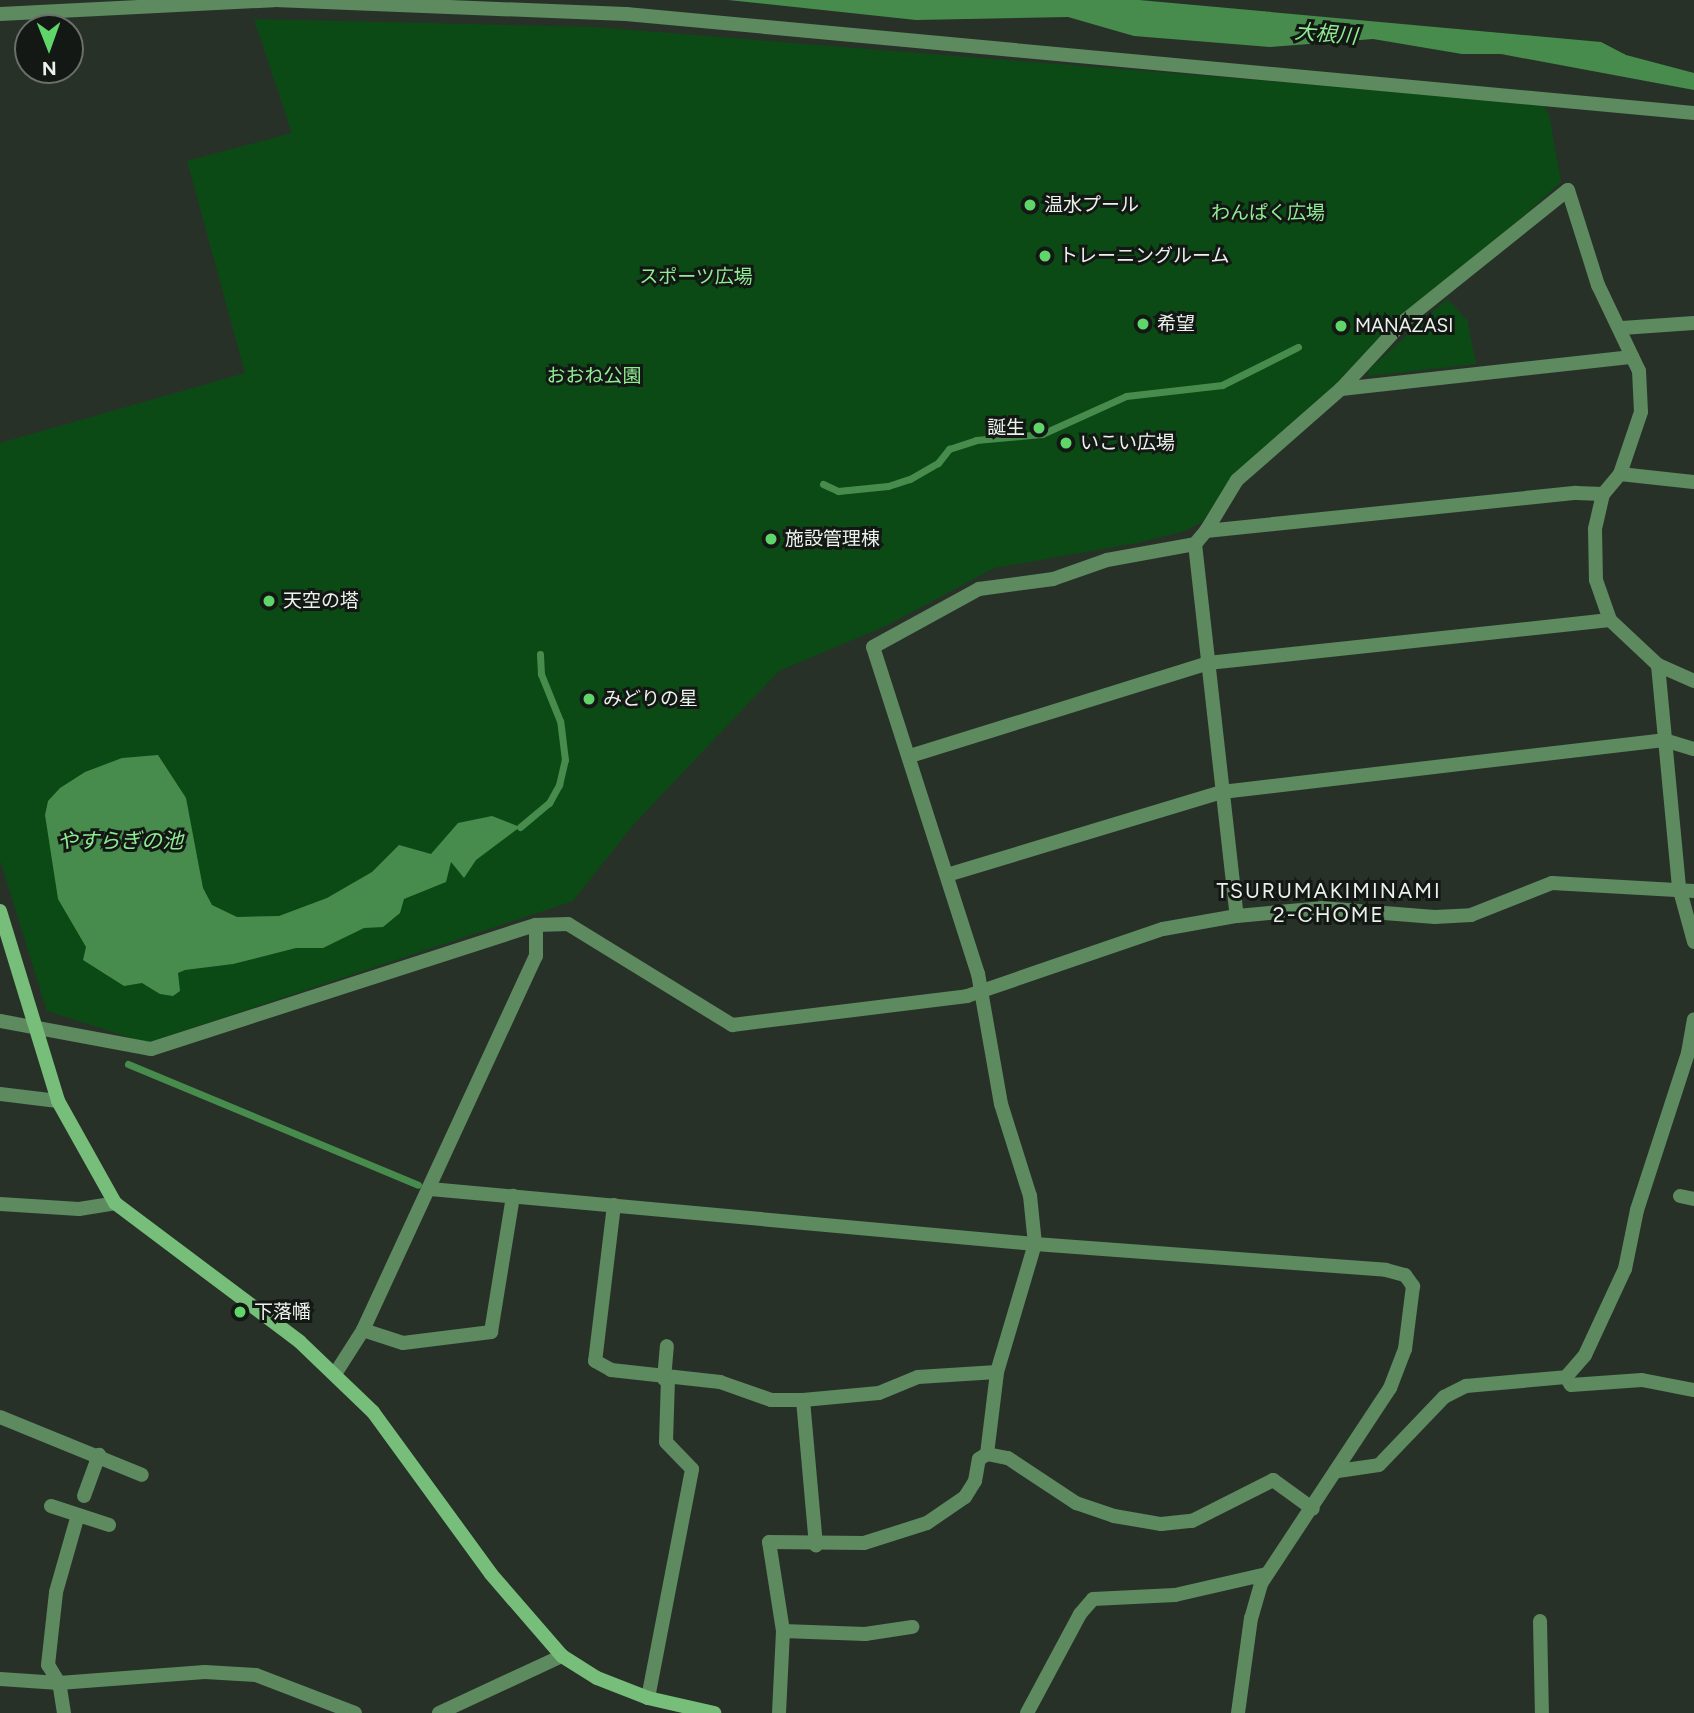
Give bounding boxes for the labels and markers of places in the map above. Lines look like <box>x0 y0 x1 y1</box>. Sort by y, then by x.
place label: 温水プール <box>1044 194 1139 216</box>
marker: 温水プール <box>1022 197 1038 213</box>
place label: トレーニングルーム <box>1059 245 1230 267</box>
marker: トレーニングルーム <box>1037 248 1053 264</box>
place label: 希望 <box>1157 313 1195 335</box>
place label: MANAZASI <box>1355 315 1453 337</box>
marker: 希望 <box>1135 316 1151 332</box>
marker: MANAZASI <box>1333 318 1349 334</box>
place label: 誕生 <box>987 417 1025 439</box>
marker: 誕生 <box>1031 420 1047 436</box>
place label: いこい広場 <box>1080 432 1175 454</box>
marker: いこい広場 <box>1058 435 1074 451</box>
place label: 施設管理棟 <box>785 528 880 550</box>
marker: 施設管理棟 <box>763 531 779 547</box>
place label: 天空の塔 <box>283 590 359 612</box>
marker: 天空の塔 <box>261 593 277 609</box>
place label: みどりの星 <box>603 688 698 710</box>
marker: みどりの星 <box>581 691 597 707</box>
place label: 下落幡 <box>254 1301 311 1323</box>
marker: 下落幡 <box>232 1304 248 1320</box>

